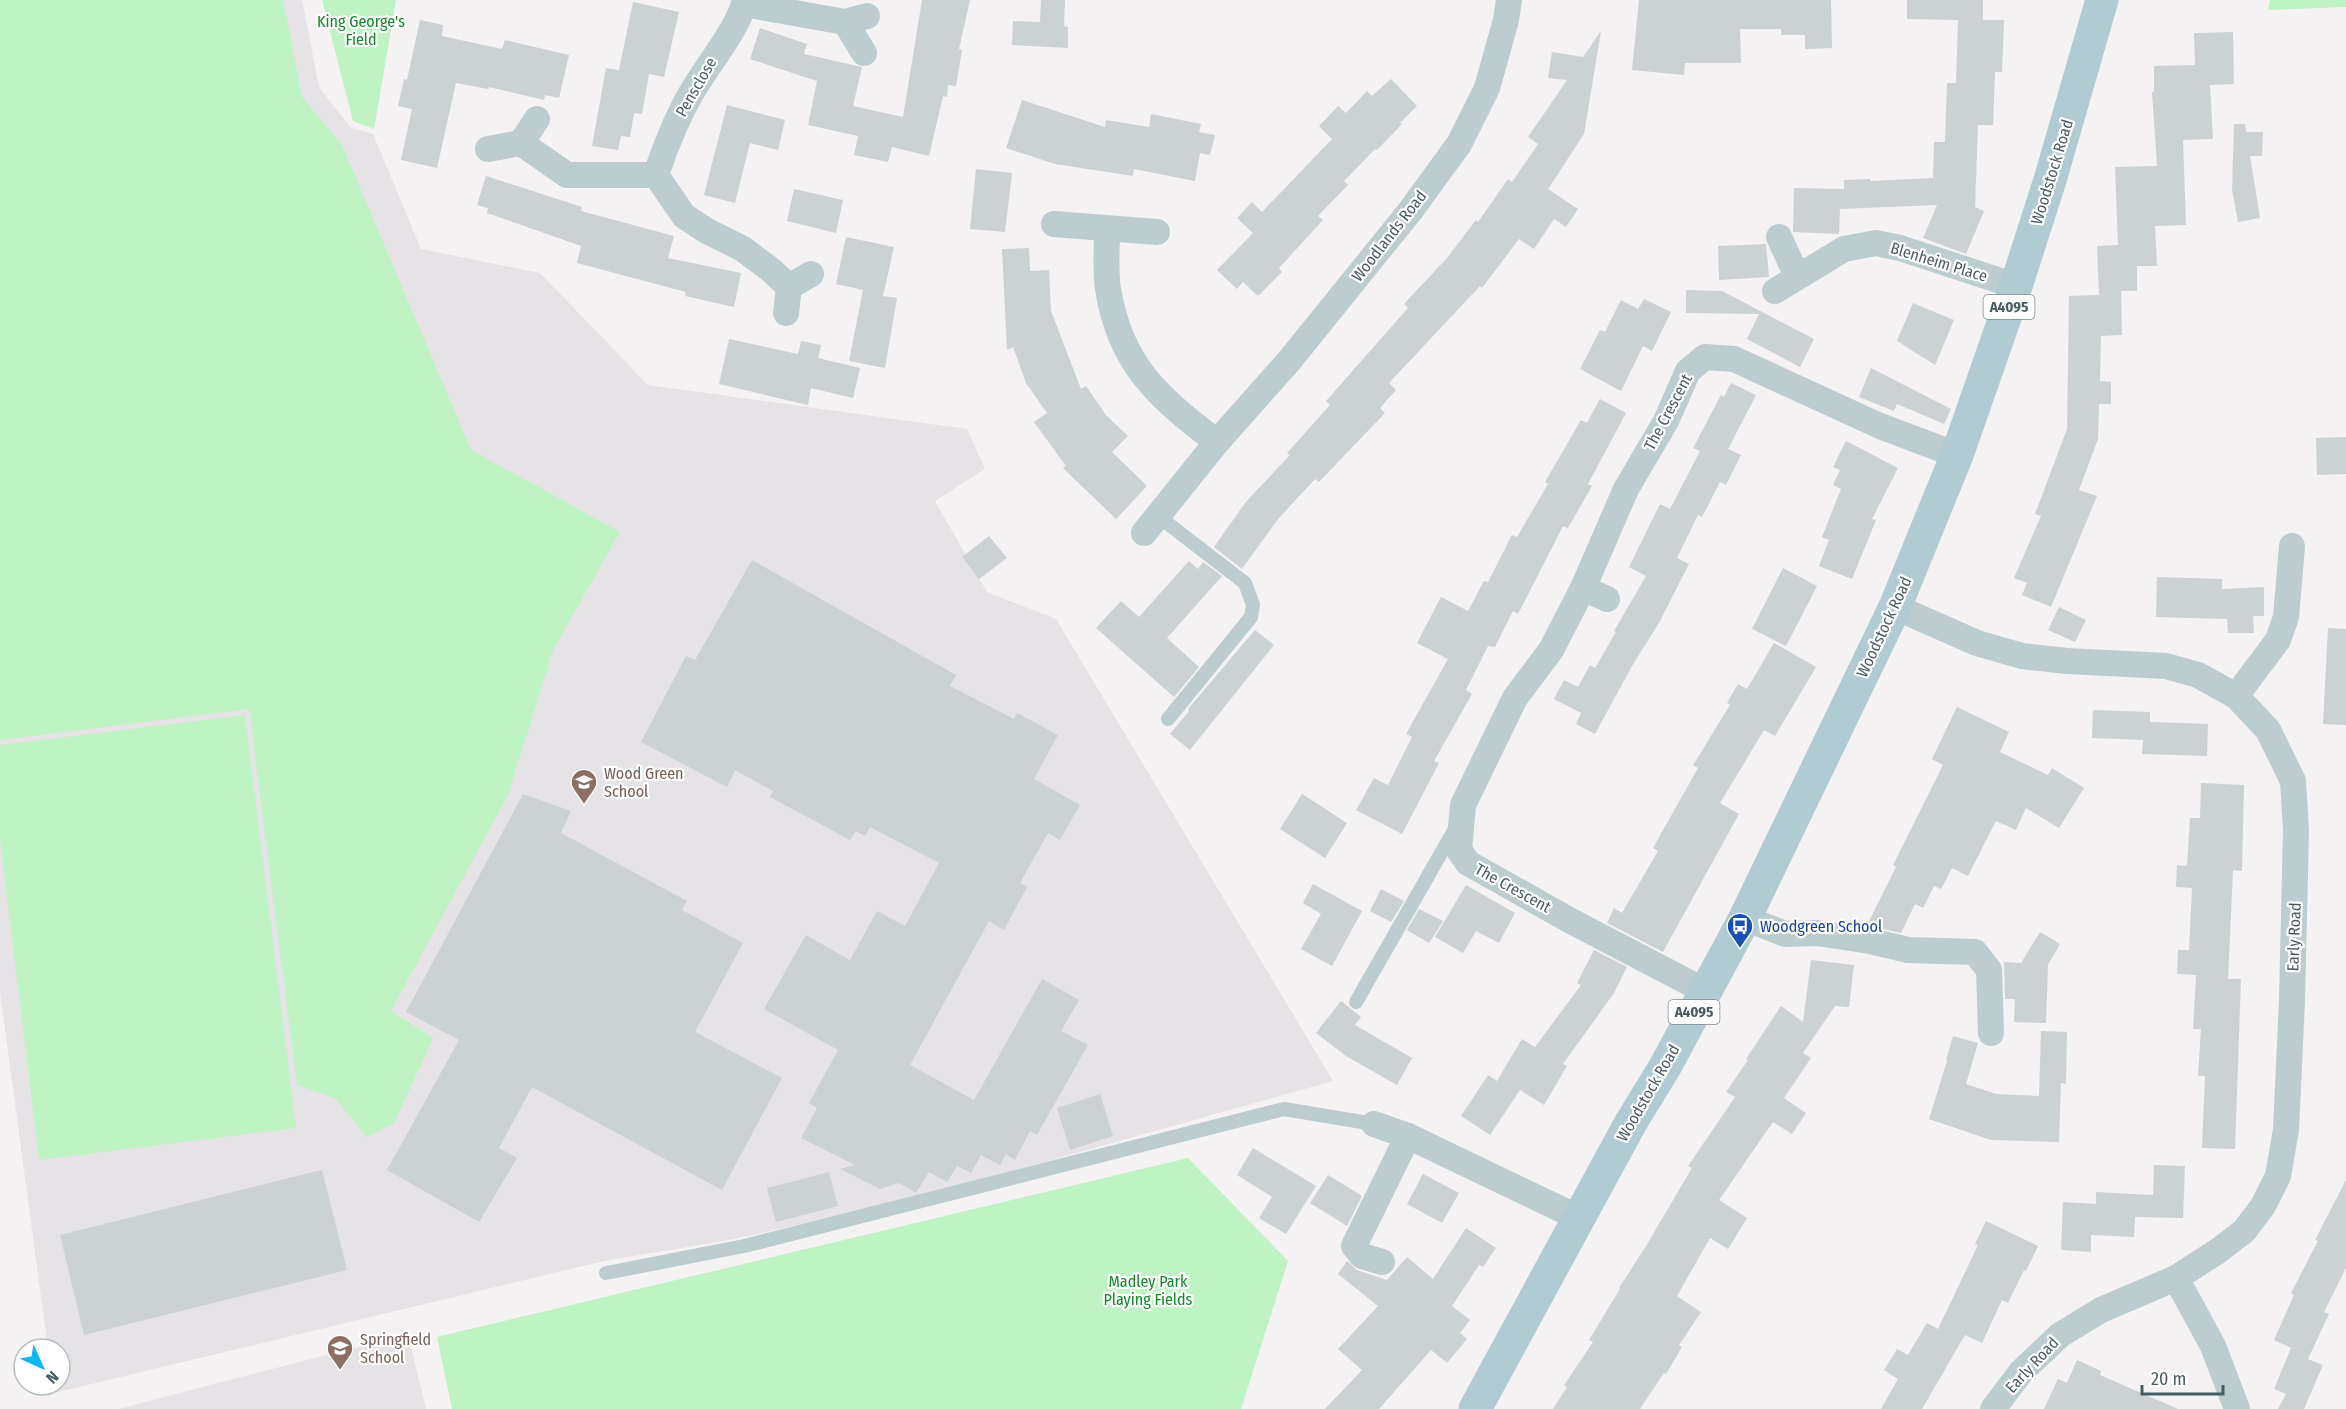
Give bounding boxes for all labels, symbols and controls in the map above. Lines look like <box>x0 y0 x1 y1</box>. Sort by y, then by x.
park label: King George's Field <box>317 12 405 49</box>
street label: Pensclose <box>671 54 721 120</box>
street label: Woodstock Road <box>2027 117 2077 227</box>
street label: Woodlands Road <box>1348 187 1430 285</box>
street label: Blenheim Place <box>1888 238 1990 286</box>
road number: A4095 <box>1984 295 2034 319</box>
street label: The Crescent <box>1640 370 1696 453</box>
street label: Woodstock Road <box>1852 574 1916 680</box>
place label: Wood Green School <box>604 764 684 801</box>
school or university icon: Wood Green School <box>569 767 599 805</box>
street label: The Crescent <box>1472 859 1555 917</box>
street label: Early Road <box>2283 902 2305 972</box>
bus stop icon: Woodgreen School <box>1725 911 1755 949</box>
place label: Woodgreen School <box>1760 917 1882 936</box>
road number: A4095 <box>1668 1000 1720 1024</box>
street label: Woodstock Road <box>1613 1041 1683 1145</box>
park label: Madley Park Playing Fields <box>1104 1272 1193 1309</box>
place label: Springfield School <box>360 1330 431 1367</box>
school or university icon: Springfield School <box>325 1333 355 1371</box>
street label: Early Road <box>2002 1333 2062 1397</box>
north arrow <box>12 1337 72 1397</box>
scale bar <box>2142 1358 2223 1396</box>
text: N <box>42 1367 62 1387</box>
text: 20 m <box>2151 1368 2186 1390</box>

